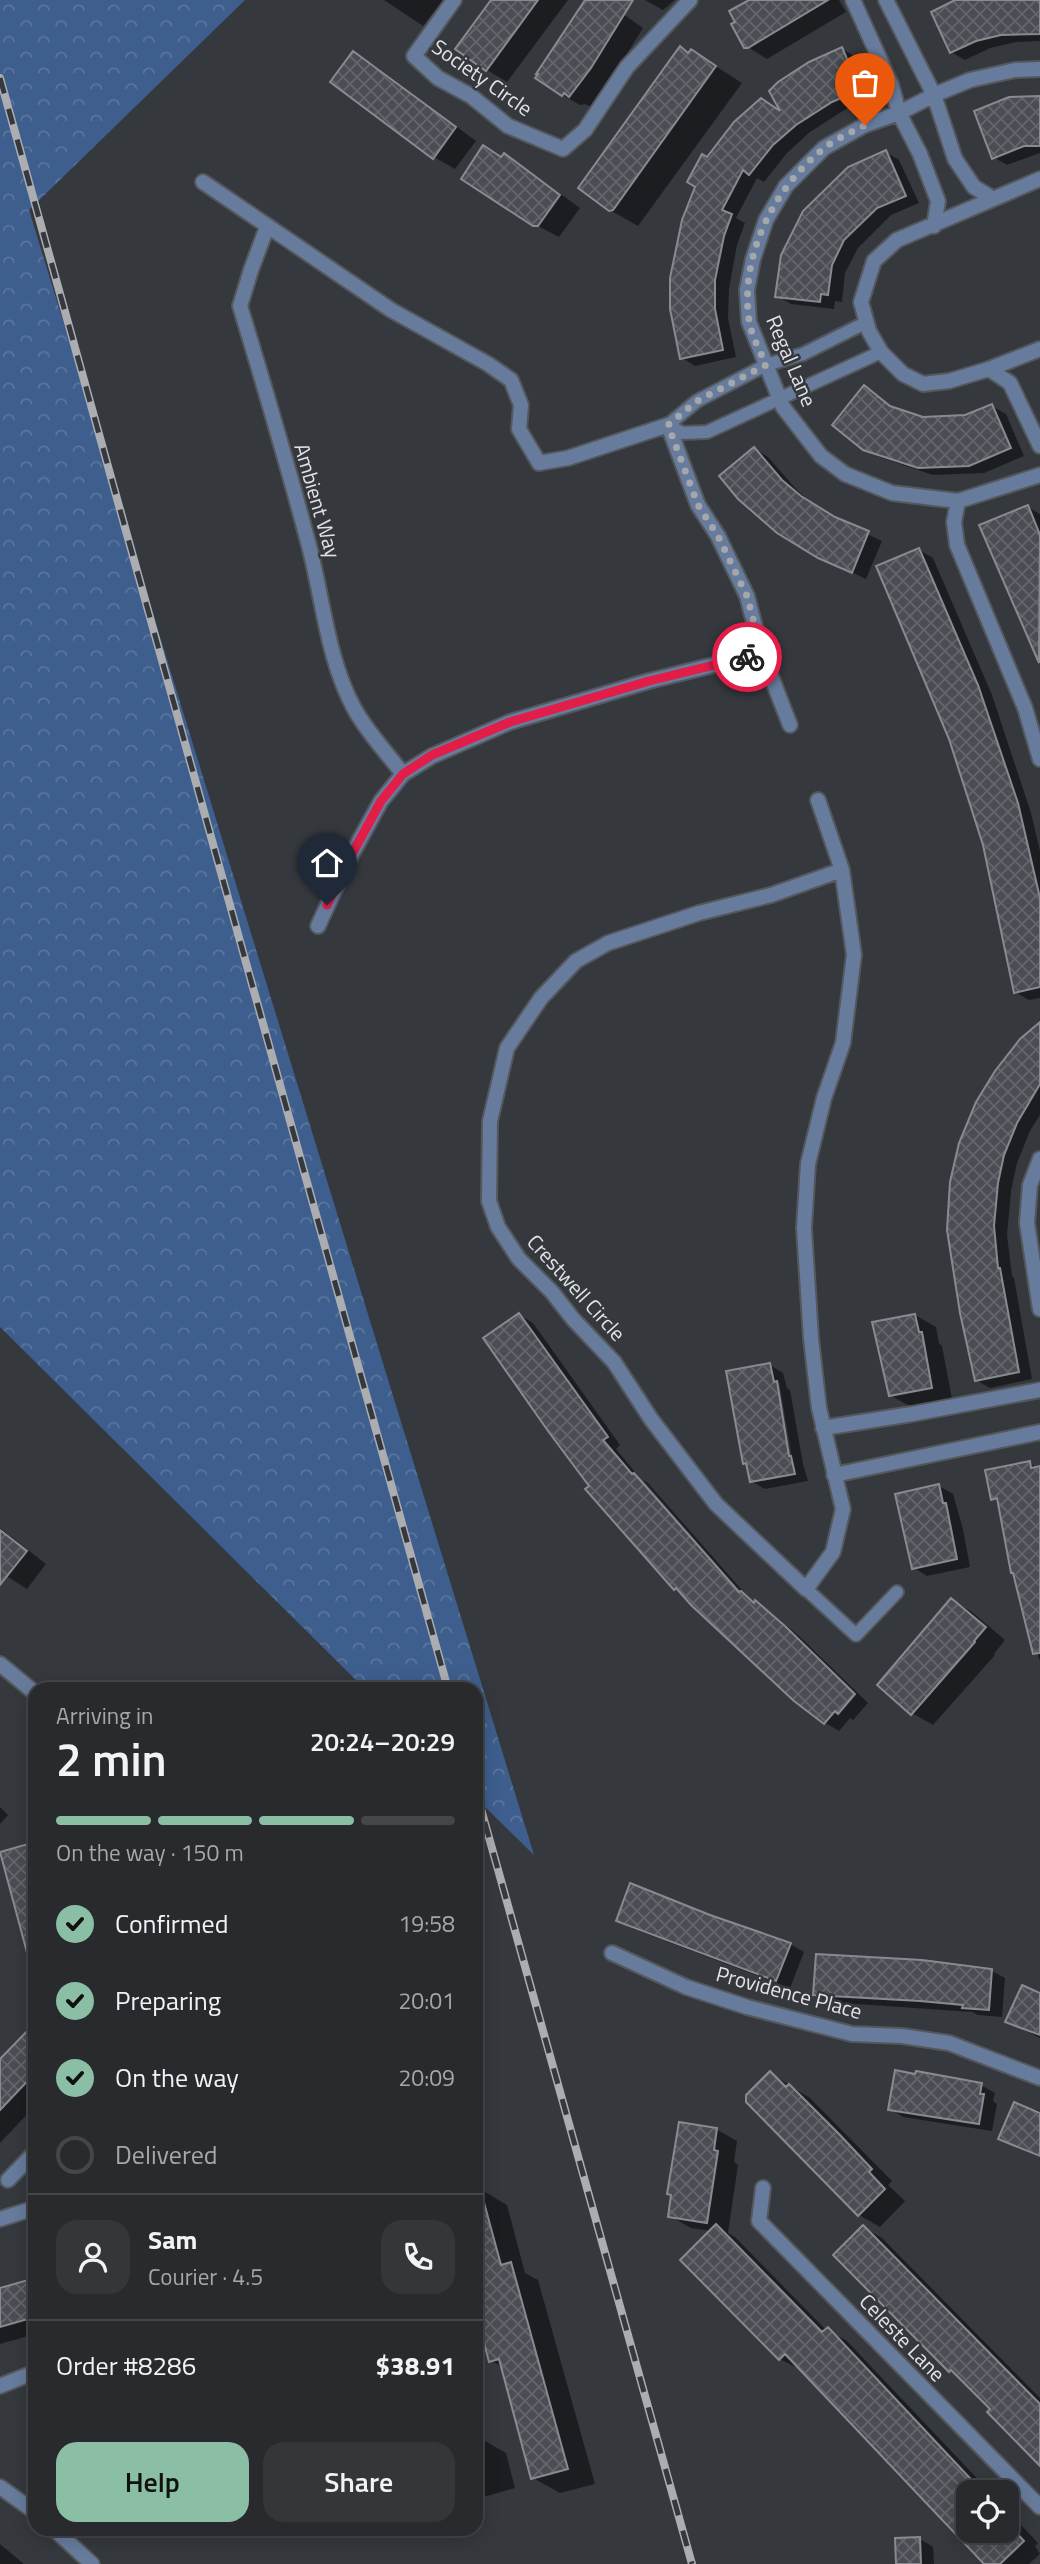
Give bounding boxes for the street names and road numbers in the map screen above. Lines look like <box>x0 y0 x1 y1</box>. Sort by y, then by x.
street label: Society Circle <box>426 31 540 124</box>
street label: Regal Lane <box>758 310 826 411</box>
street label: Ambient Way <box>286 439 350 562</box>
street label: Crestwell Circle <box>520 1227 634 1348</box>
street label: Providence Place <box>713 1957 866 2027</box>
street label: Celeste Lane <box>852 2286 953 2389</box>

